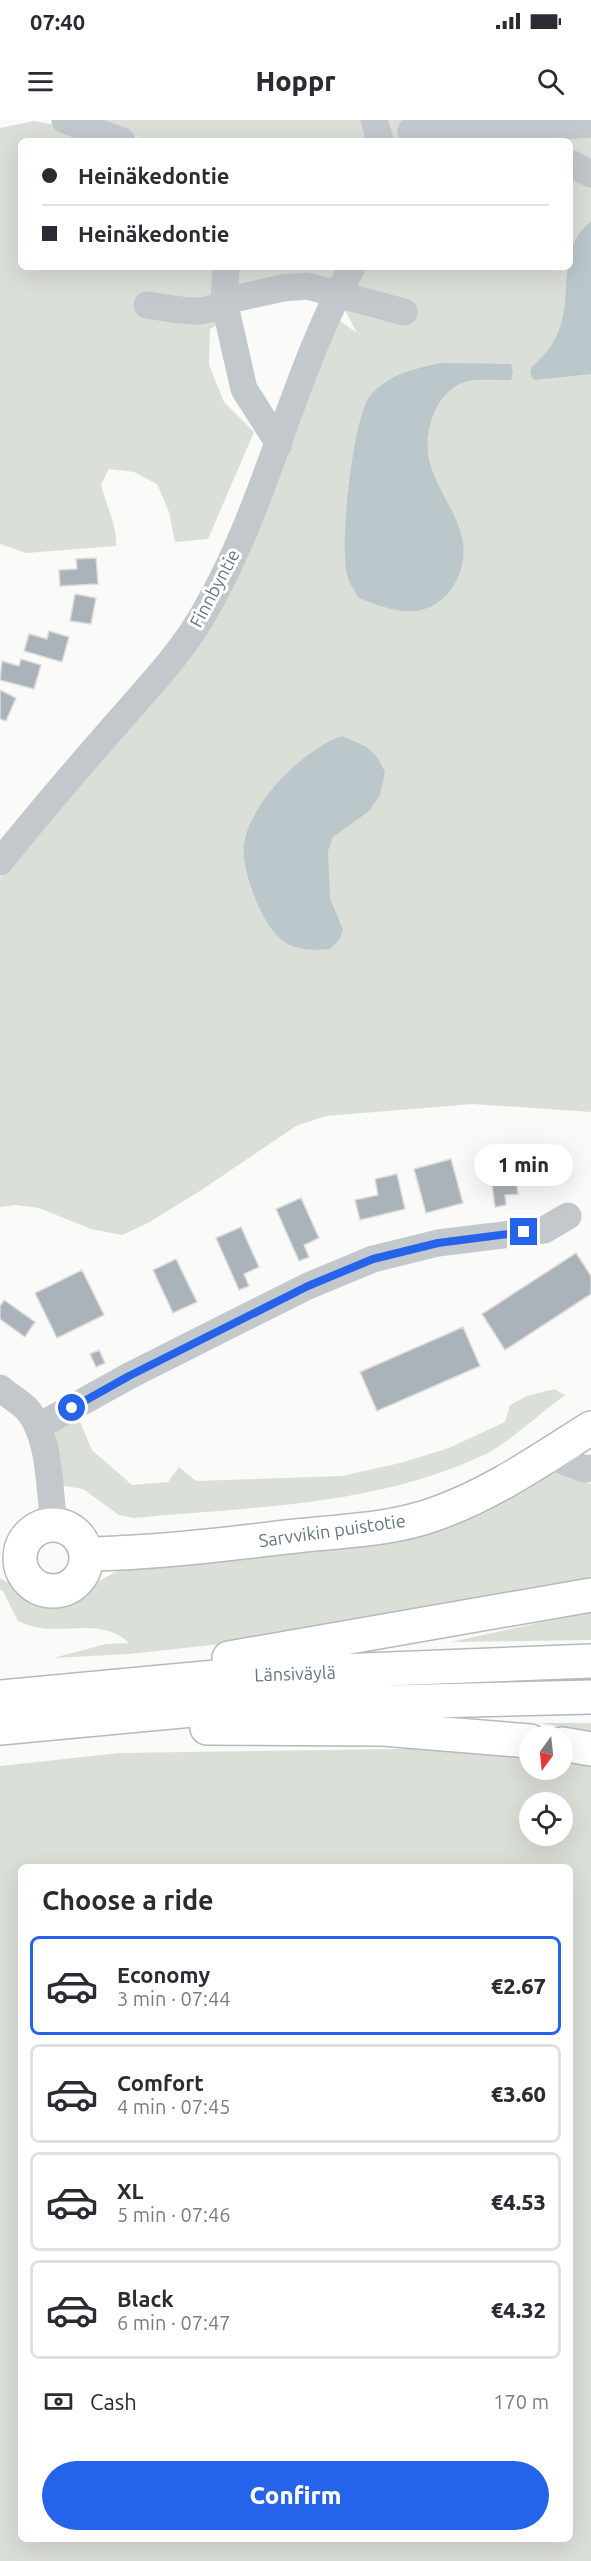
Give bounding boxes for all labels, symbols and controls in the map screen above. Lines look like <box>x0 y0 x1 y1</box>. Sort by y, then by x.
text: 07:40 <box>30 9 85 34</box>
icon: menu <box>24 65 57 98</box>
icon: search <box>534 65 567 98</box>
text: Hoppr <box>255 66 336 96</box>
text: Heinäkedontie <box>78 163 229 188</box>
text: Heinäkedontie <box>78 221 229 246</box>
street label: Finnbyntie <box>185 546 243 630</box>
callout: 1 min <box>474 1145 574 1187</box>
text: 1 min <box>498 1153 549 1176</box>
route end <box>510 1218 537 1245</box>
route start <box>58 1394 85 1421</box>
street label: Sarvvikin puistotie <box>257 1510 407 1550</box>
street label: Länsiväylä <box>254 1662 336 1684</box>
north arrow <box>519 1726 573 1780</box>
map controls <box>519 1726 573 1846</box>
button: locate <box>519 1792 573 1846</box>
text: Choose a ride <box>42 1885 214 1915</box>
icon: car <box>45 1959 99 2013</box>
text: Economy <box>117 1962 210 1987</box>
text: €2.67 <box>491 1973 546 1998</box>
text: 3 min · 07:44 <box>117 1987 231 2010</box>
icon: car <box>45 2067 99 2121</box>
text: Comfort <box>117 2070 204 2095</box>
text: €3.60 <box>491 2081 546 2106</box>
text: 4 min · 07:45 <box>117 2095 231 2118</box>
icon: car <box>45 2175 99 2229</box>
text: XL <box>117 2178 144 2203</box>
text: €4.53 <box>491 2189 546 2214</box>
text: 5 min · 07:46 <box>117 2203 231 2226</box>
icon: car <box>45 2283 99 2337</box>
text: Black <box>117 2286 174 2311</box>
text: €4.32 <box>491 2297 546 2322</box>
text: 6 min · 07:47 <box>117 2311 231 2334</box>
icon: cash <box>42 2385 75 2418</box>
text: Cash <box>90 2389 137 2414</box>
text: 170 m <box>493 2390 549 2413</box>
button: Confirm <box>42 2461 549 2530</box>

